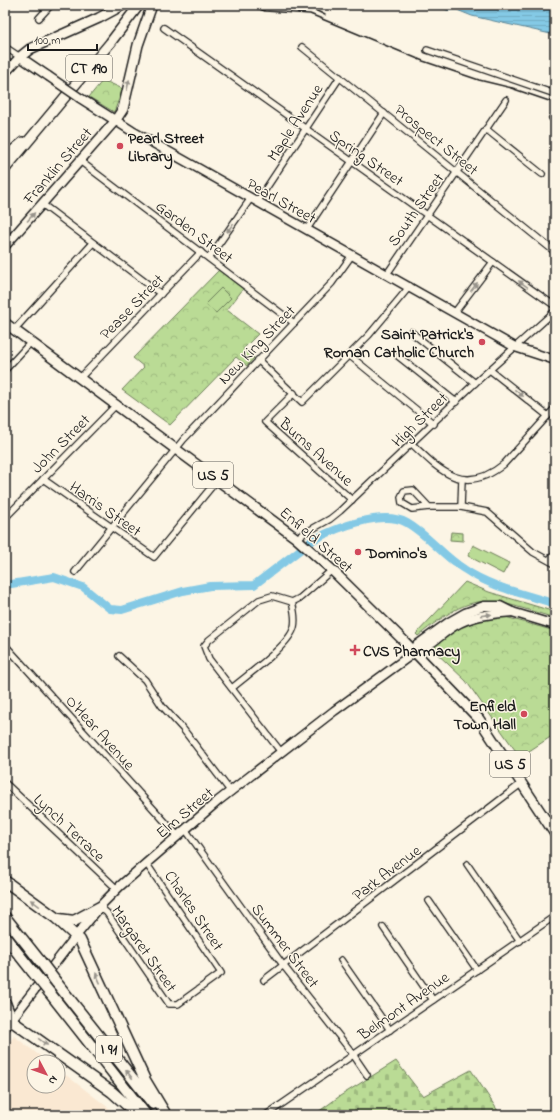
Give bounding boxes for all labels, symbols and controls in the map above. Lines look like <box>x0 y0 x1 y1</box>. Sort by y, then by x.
scale bar <box>28 26 97 52</box>
text: 100 m <box>34 32 61 50</box>
road number: CT 190 <box>66 55 112 81</box>
one-way arrow <box>126 79 132 92</box>
street label: Maple Avenue <box>262 79 330 167</box>
street label: Prospect Street <box>388 99 484 182</box>
street label: Franklin Street <box>18 122 99 211</box>
street label: Spring Street <box>324 124 409 194</box>
place label: Pearl Street Library <box>128 127 205 170</box>
marker: Pearl Street Library <box>115 141 125 151</box>
street label: South Street <box>382 168 451 252</box>
street label: Pearl Street <box>242 173 321 231</box>
street label: Garden Street <box>150 195 238 270</box>
one-way arrow <box>26 211 35 222</box>
one-way arrow <box>226 223 234 233</box>
street label: Pease Street <box>95 268 171 346</box>
one-way arrow <box>518 280 528 288</box>
one-way arrow <box>470 282 478 292</box>
street label: New King Street <box>213 300 302 391</box>
place label: Saint Patrick's Roman Catholic Church <box>323 323 474 365</box>
marker: Saint Patrick's Roman Catholic Church <box>477 337 487 347</box>
street label: High Street <box>387 387 455 454</box>
one-way arrow <box>513 388 524 397</box>
street label: John Street <box>26 409 97 480</box>
street label: Burns Avenue <box>272 412 359 493</box>
road number: US 5 <box>193 462 233 488</box>
street label: Harris Street <box>64 476 146 544</box>
street label: Enfield Street <box>273 502 358 580</box>
place label: Domino's <box>365 542 427 566</box>
marker: Domino's <box>353 547 363 557</box>
one-way arrow <box>480 611 492 618</box>
place label: CVS Pharmacy <box>363 640 460 665</box>
marker: CVS Pharmacy <box>350 645 360 655</box>
street label: O'Hear Avenue <box>59 690 140 777</box>
place label: Enfield Town Hall <box>453 695 516 737</box>
marker: Enfield Town Hall <box>519 709 529 719</box>
road number: US 5 <box>490 751 530 777</box>
street label: Elm Street <box>151 782 220 845</box>
street label: Lynch Terrace <box>27 789 111 869</box>
street label: Park Avenue <box>348 839 427 907</box>
street label: Charles Street <box>158 866 229 957</box>
one-way arrow <box>29 899 40 907</box>
street label: Summer Street <box>245 899 325 994</box>
street label: Margaret Street <box>105 901 183 998</box>
street label: Belmont Avenue <box>353 966 455 1048</box>
one-way arrow <box>95 972 101 984</box>
road number: I 91 <box>96 1036 122 1062</box>
one-way arrow <box>38 1038 49 1046</box>
north arrow <box>26 1054 66 1094</box>
one-way arrow <box>124 1068 133 1079</box>
text: N <box>44 1072 61 1088</box>

